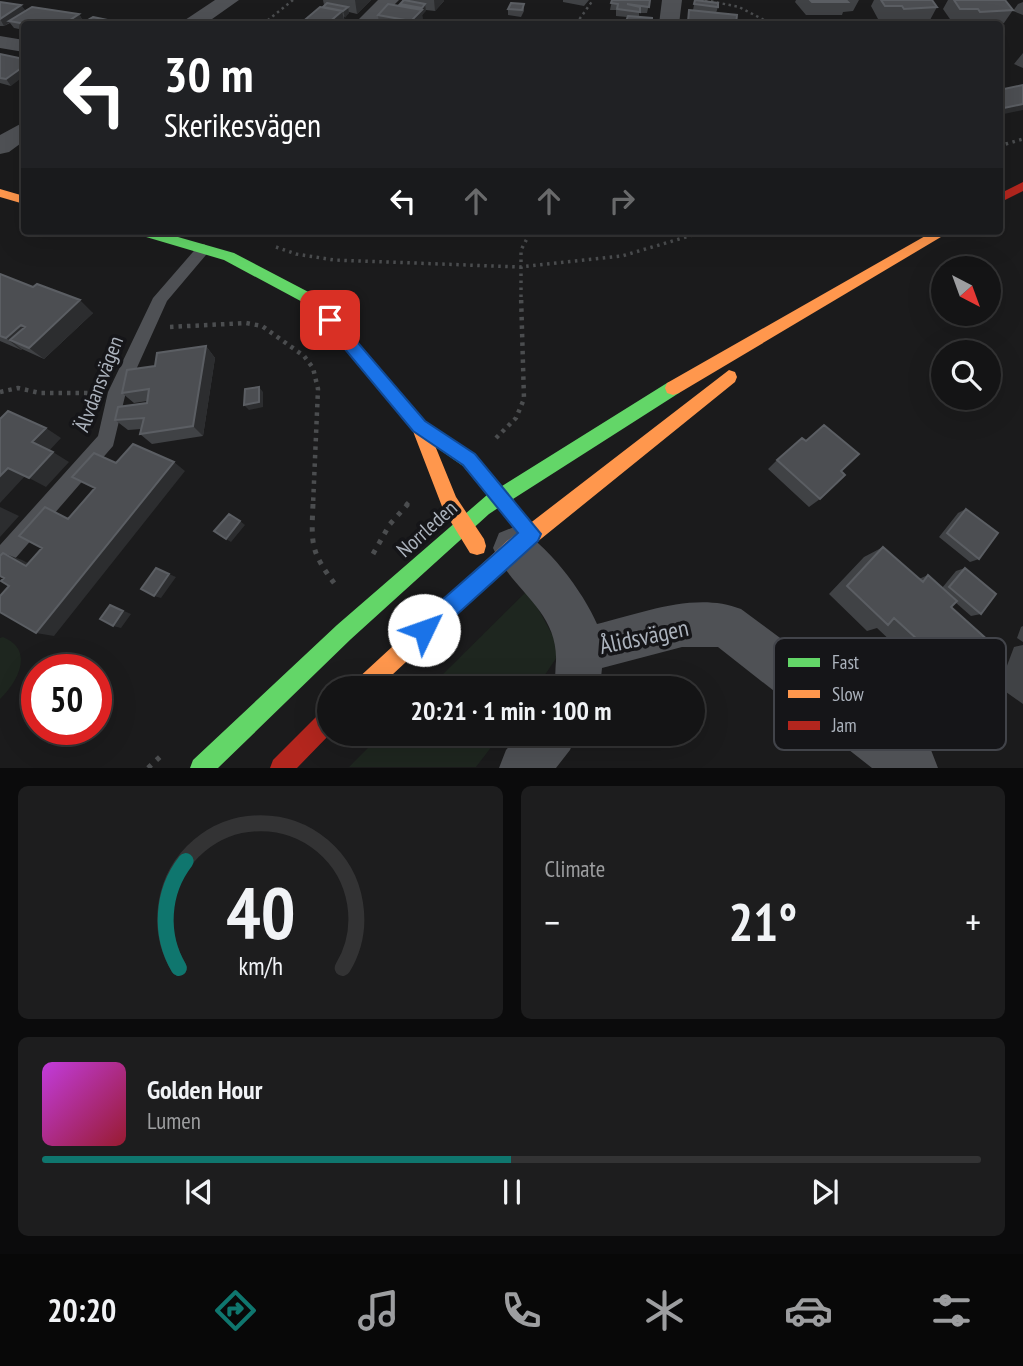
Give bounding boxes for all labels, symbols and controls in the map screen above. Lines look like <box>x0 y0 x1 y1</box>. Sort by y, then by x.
text: 30 m <box>164 42 253 106</box>
icon: left <box>49 49 140 140</box>
text: Skerikesvägen <box>164 104 321 146</box>
icon: left <box>384 182 422 220</box>
icon: ahead <box>457 182 495 220</box>
icon: ahead <box>530 182 568 220</box>
icon: right <box>603 182 641 220</box>
north arrow <box>931 256 1001 326</box>
map controls <box>931 256 1001 410</box>
pin <box>300 290 360 350</box>
icon: arrive <box>311 301 349 339</box>
street label: Älvdansvägen <box>68 332 129 435</box>
button: search <box>931 340 1001 410</box>
street label: Norrleden <box>391 494 463 563</box>
position arrow <box>387 593 461 667</box>
street label: Ålidsvägen <box>596 612 691 661</box>
legend <box>774 638 1006 750</box>
text: Fast <box>832 650 860 674</box>
speed limit sign: 50 <box>21 654 112 745</box>
text: Slow <box>832 682 865 706</box>
text: 20:21 · 1 min · 100 m <box>411 694 611 727</box>
text: Jam <box>831 713 857 737</box>
text: Climate <box>545 854 605 883</box>
text: 40 <box>225 865 295 959</box>
text: 21° <box>728 888 797 955</box>
text: − <box>545 897 560 946</box>
text: + <box>965 897 981 946</box>
text: km/h <box>238 950 282 982</box>
text: Golden Hour <box>147 1073 262 1106</box>
text: Lumen <box>147 1106 201 1135</box>
icon: previous <box>180 1173 218 1211</box>
icon: pause <box>493 1173 531 1211</box>
icon: next <box>806 1173 844 1211</box>
icon: directions <box>211 1286 260 1335</box>
icon: music <box>354 1286 403 1335</box>
icon: phone <box>497 1286 546 1335</box>
icon: climate <box>640 1286 689 1335</box>
icon: car <box>784 1286 833 1335</box>
icon: filters <box>927 1286 976 1335</box>
text: 20:20 <box>47 1289 116 1331</box>

